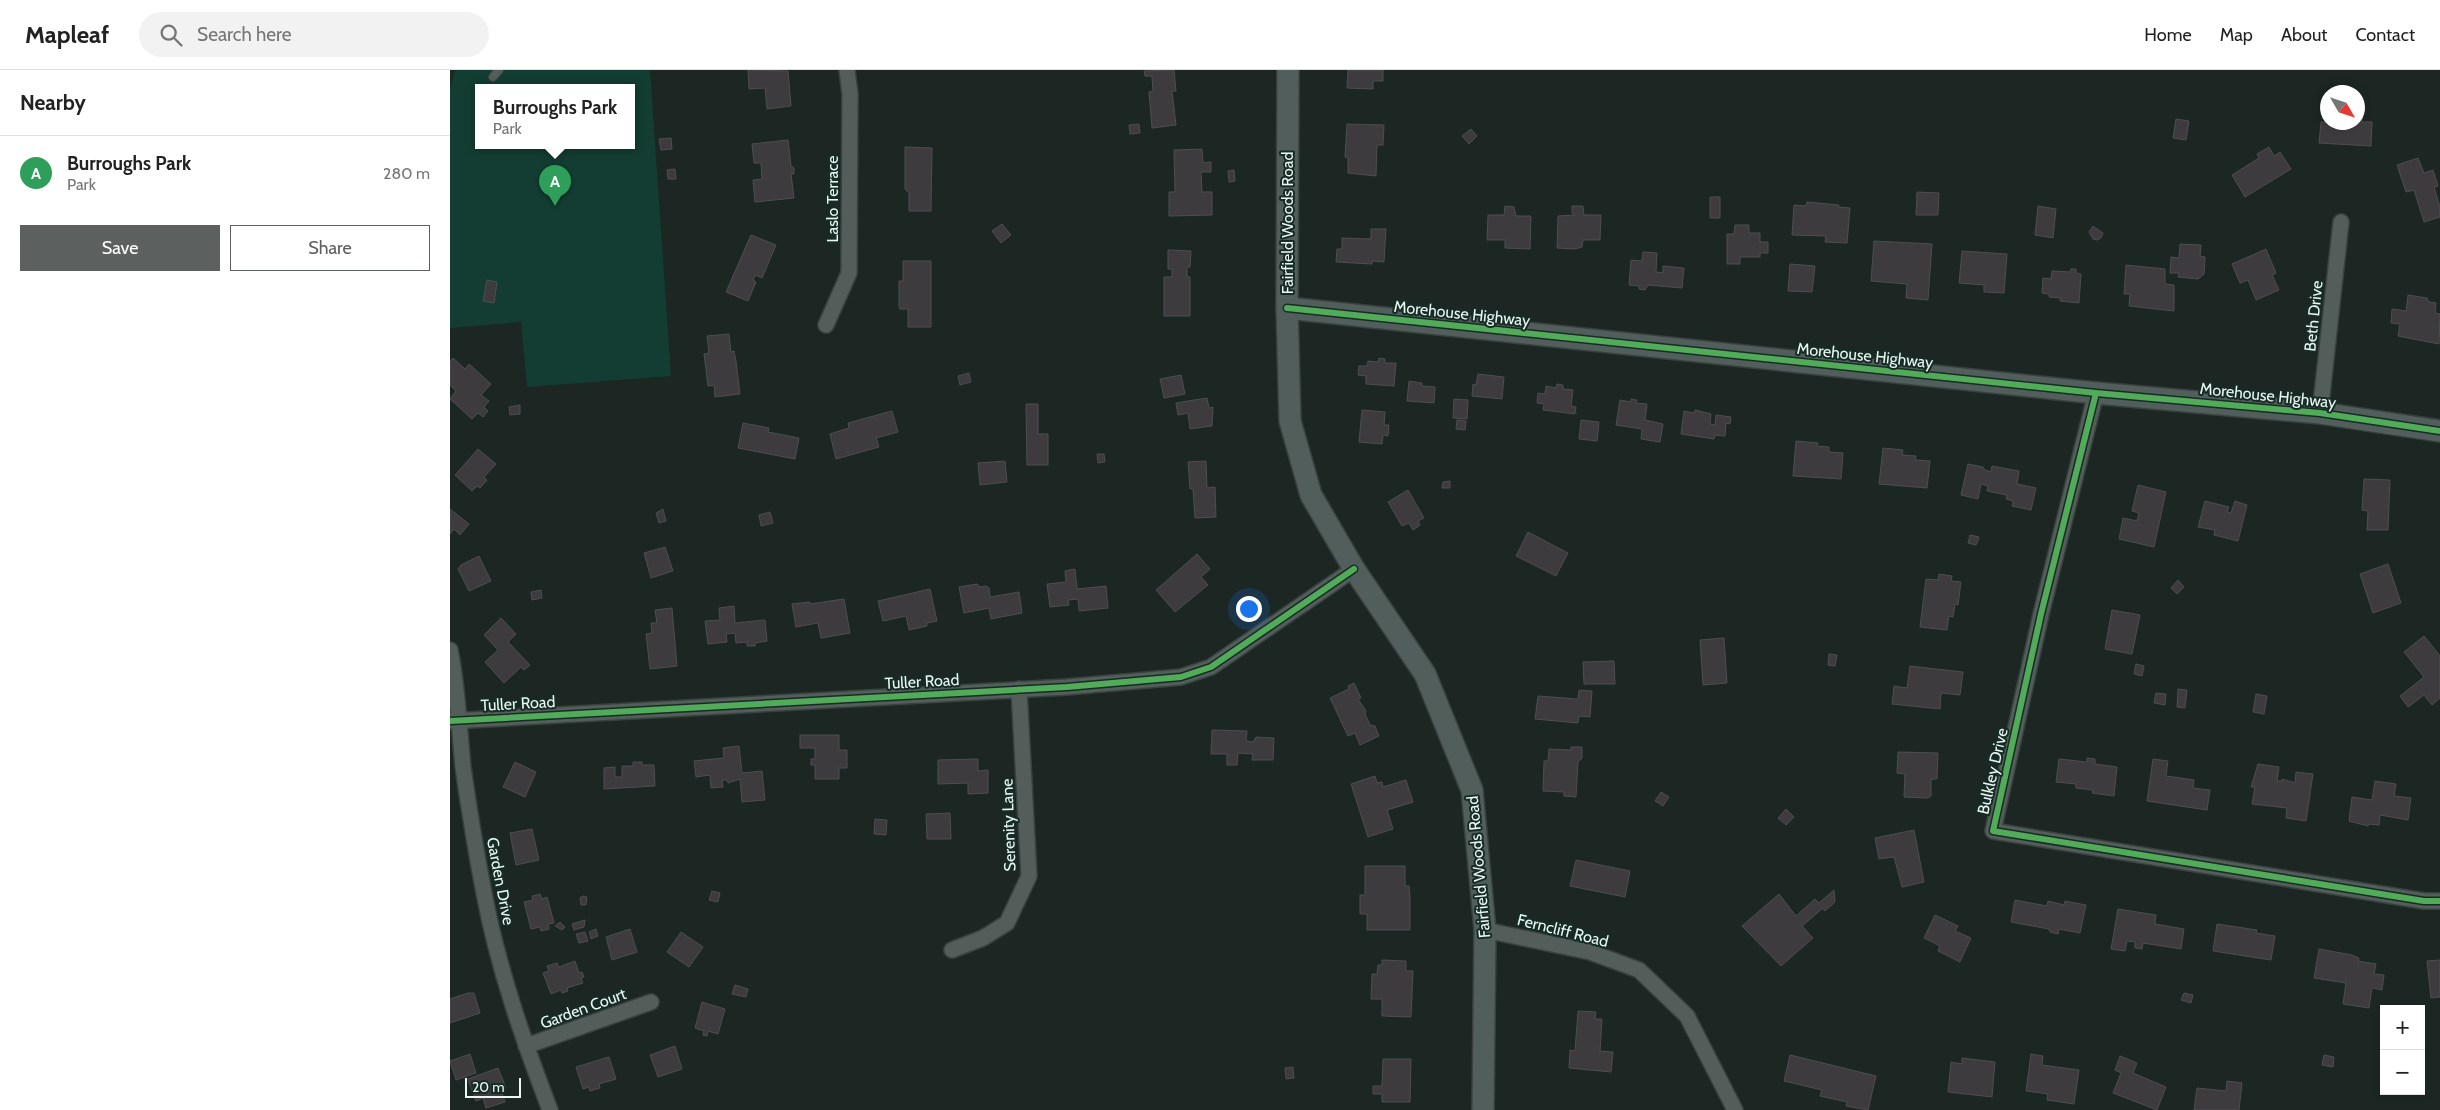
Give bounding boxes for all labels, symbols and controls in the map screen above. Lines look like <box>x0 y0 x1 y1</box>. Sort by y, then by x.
search box <box>139 12 489 57</box>
text: Mapleaf <box>25 20 109 49</box>
icon: search <box>157 21 185 49</box>
text: Search here <box>197 23 291 46</box>
text: Home <box>2144 24 2192 46</box>
text: Map <box>2220 24 2253 46</box>
text: About <box>2281 24 2327 46</box>
text: Contact <box>2355 24 2415 46</box>
popup <box>475 84 635 149</box>
north arrow <box>2320 85 2365 130</box>
text: Nearby <box>20 90 86 115</box>
text: Burroughs Park <box>493 96 617 119</box>
text: Park <box>493 119 522 138</box>
text: Burroughs Park <box>67 152 191 175</box>
street label: Fairfield Woods Road <box>1278 152 1297 294</box>
street label: Laslo Terrace <box>823 156 842 242</box>
text: A <box>31 164 41 183</box>
text: 280 m <box>383 164 430 183</box>
pin: A <box>539 165 571 206</box>
text: Park <box>67 175 96 194</box>
button: Save <box>20 225 220 271</box>
button: Share <box>230 225 430 271</box>
street label: Beth Drive <box>2300 280 2327 352</box>
street label: Morehouse Highway <box>1393 297 1531 330</box>
street label: Morehouse Highway <box>1796 339 1934 372</box>
street label: Morehouse Highway <box>2199 379 2337 412</box>
your location <box>1236 596 1262 622</box>
street label: Tuller Road <box>884 670 960 693</box>
street label: Tuller Road <box>480 692 556 715</box>
street label: Bulkley Drive <box>1973 726 2012 816</box>
street label: Serenity Lane <box>997 778 1020 872</box>
street label: Fairfield Woods Road <box>1463 795 1494 939</box>
street label: Garden Drive <box>483 836 518 926</box>
street label: Ferncliff Road <box>1515 910 1610 951</box>
street label: Garden Court <box>538 984 629 1033</box>
map controls <box>2380 1005 2425 1095</box>
button: + <box>2380 1005 2425 1050</box>
button: − <box>2380 1050 2425 1095</box>
scale bar <box>465 1075 521 1098</box>
text: 20 m <box>472 1078 505 1096</box>

